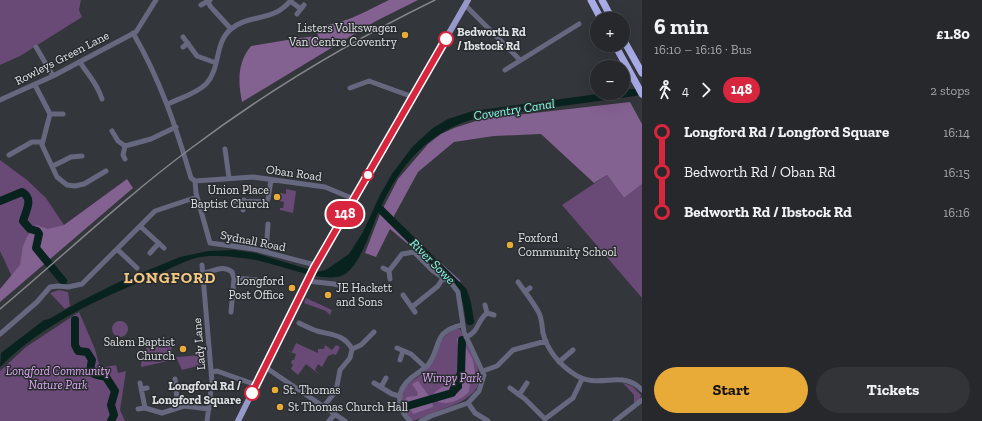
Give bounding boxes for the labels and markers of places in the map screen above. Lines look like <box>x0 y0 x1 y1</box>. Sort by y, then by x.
place label: Listers Volkswagen Van Centre Coventry <box>288 21 398 49</box>
place label: Bedworth Rd / Ibstock Rd <box>457 25 526 53</box>
marker: Listers Volkswagen Van Centre Coventry <box>400 30 410 40</box>
marker: Bedworth Rd / Ibstock Rd <box>438 31 454 47</box>
unlabelled marker <box>362 169 374 181</box>
place label: Union Place Baptist Church <box>191 183 269 211</box>
marker: Union Place Baptist Church <box>272 192 282 202</box>
place label: Foxford Community School <box>518 231 617 259</box>
marker: Foxford Community School <box>505 240 515 250</box>
place label: Longford Post Office <box>228 274 284 302</box>
place label: JE Hackett and Sons <box>336 281 393 309</box>
marker: Longford Post Office <box>287 283 297 293</box>
marker: JE Hackett and Sons <box>323 290 333 300</box>
place label: Salem Baptist Church <box>104 335 176 363</box>
marker: Salem Baptist Church <box>178 344 188 354</box>
place label: Longford Rd / Longford Square <box>152 379 241 407</box>
place label: St. Thomas <box>283 383 341 397</box>
marker: Longford Rd / Longford Square <box>244 385 260 401</box>
marker: St. Thomas <box>270 385 280 395</box>
place label: St Thomas Church Hall <box>288 400 408 414</box>
marker: St Thomas Church Hall <box>275 402 285 412</box>

